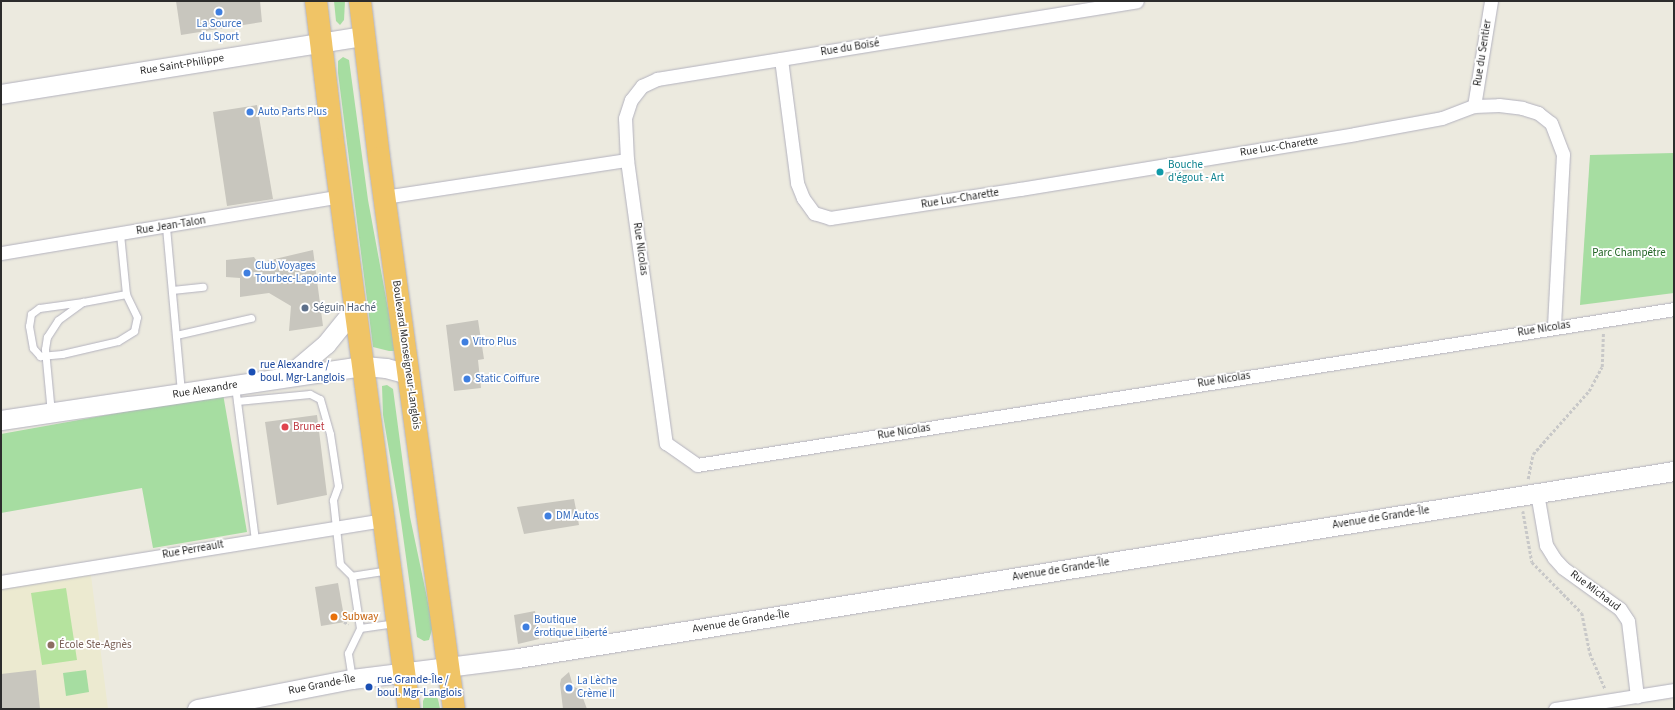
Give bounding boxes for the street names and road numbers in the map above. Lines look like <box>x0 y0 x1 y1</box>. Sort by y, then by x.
street label: Rue du Sentier <box>1471 19 1495 87</box>
street label: Rue du Boisé <box>820 37 880 59</box>
street label: Rue Saint-Philippe <box>139 52 225 78</box>
street label: Rue Luc-Charette <box>1239 134 1319 160</box>
street label: Rue Luc-Charette <box>920 186 1000 212</box>
street label: Rue Jean-Talon <box>135 214 207 238</box>
street label: Rue Nicolas <box>630 222 650 276</box>
street label: Boulevard Monseigneur-Langlois <box>389 280 423 430</box>
street label: Rue Nicolas <box>1517 318 1571 340</box>
street label: Rue Nicolas <box>1197 369 1251 391</box>
street label: Rue Alexandre <box>172 378 238 402</box>
street label: Rue Nicolas <box>877 421 931 443</box>
street label: Avenue de Grande-Île <box>1332 504 1430 532</box>
street label: Rue Perreault <box>161 538 225 562</box>
street label: Avenue de Grande-Île <box>1012 556 1110 584</box>
street label: Rue Michaud <box>1567 568 1623 614</box>
street label: Avenue de Grande-Île <box>692 608 790 636</box>
street label: Rue Grande-Île <box>287 672 357 698</box>

